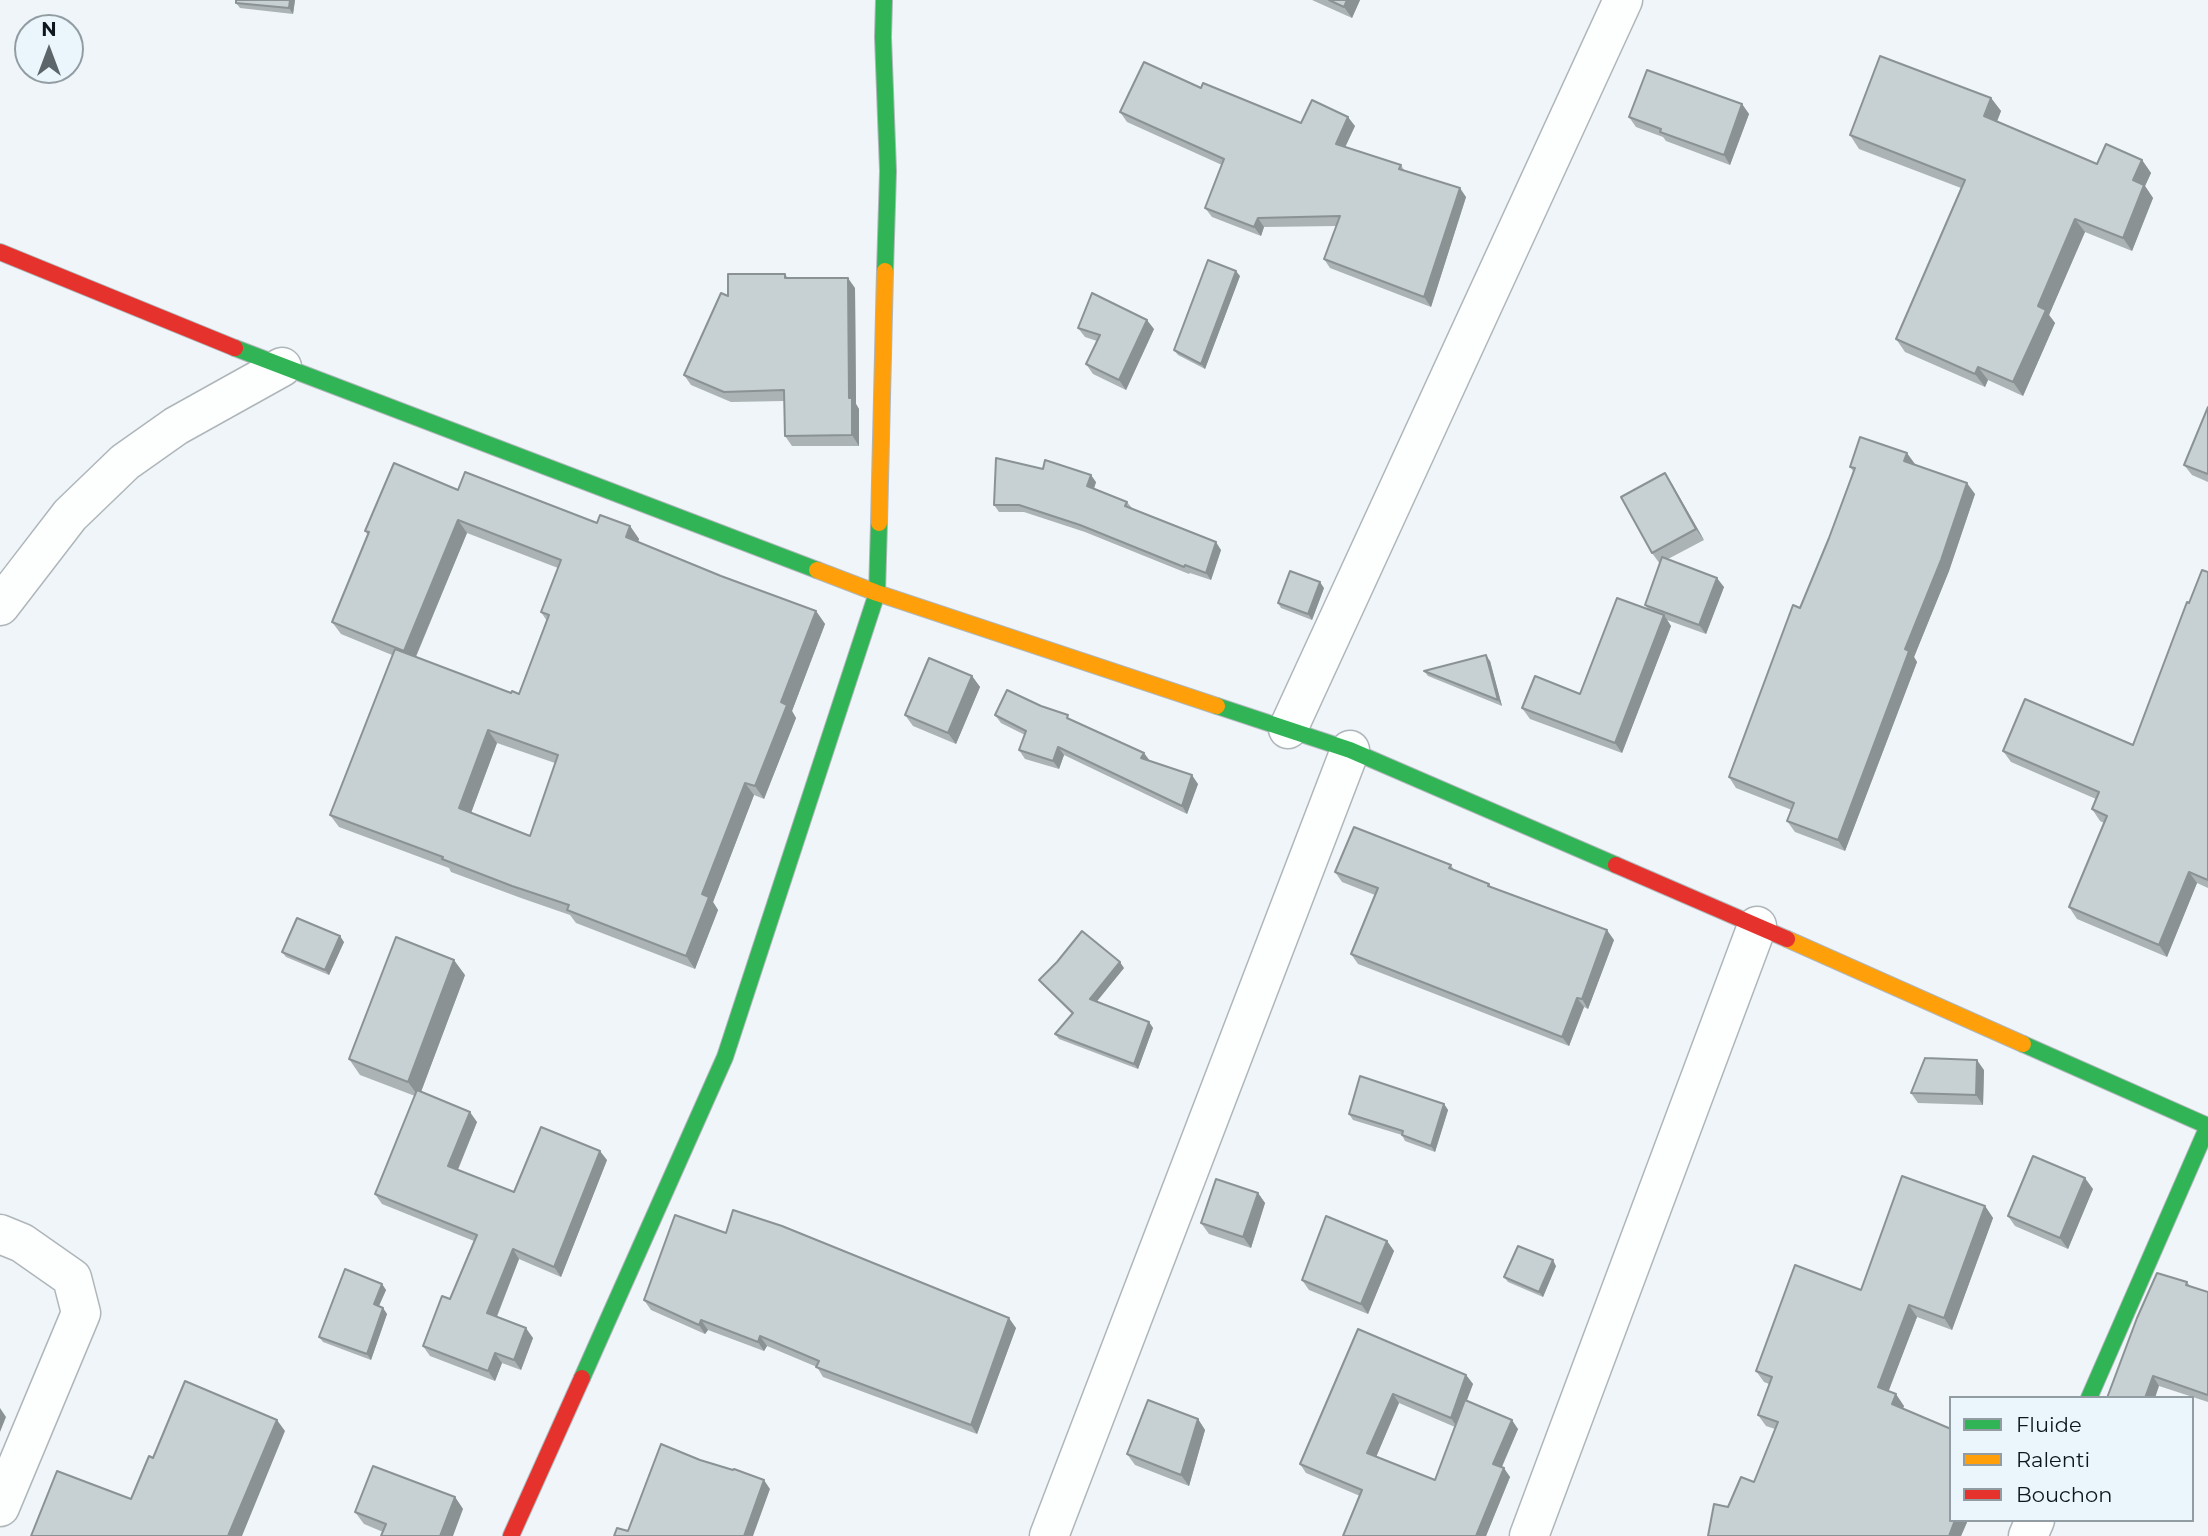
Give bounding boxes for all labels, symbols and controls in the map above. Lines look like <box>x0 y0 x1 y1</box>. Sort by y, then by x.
north arrow <box>14 14 84 84</box>
text: N <box>41 18 57 41</box>
legend <box>1949 1396 2194 1522</box>
text: Fluide <box>2016 1412 2082 1437</box>
text: Ralenti <box>2016 1447 2090 1472</box>
text: Bouchon <box>2016 1482 2112 1507</box>

